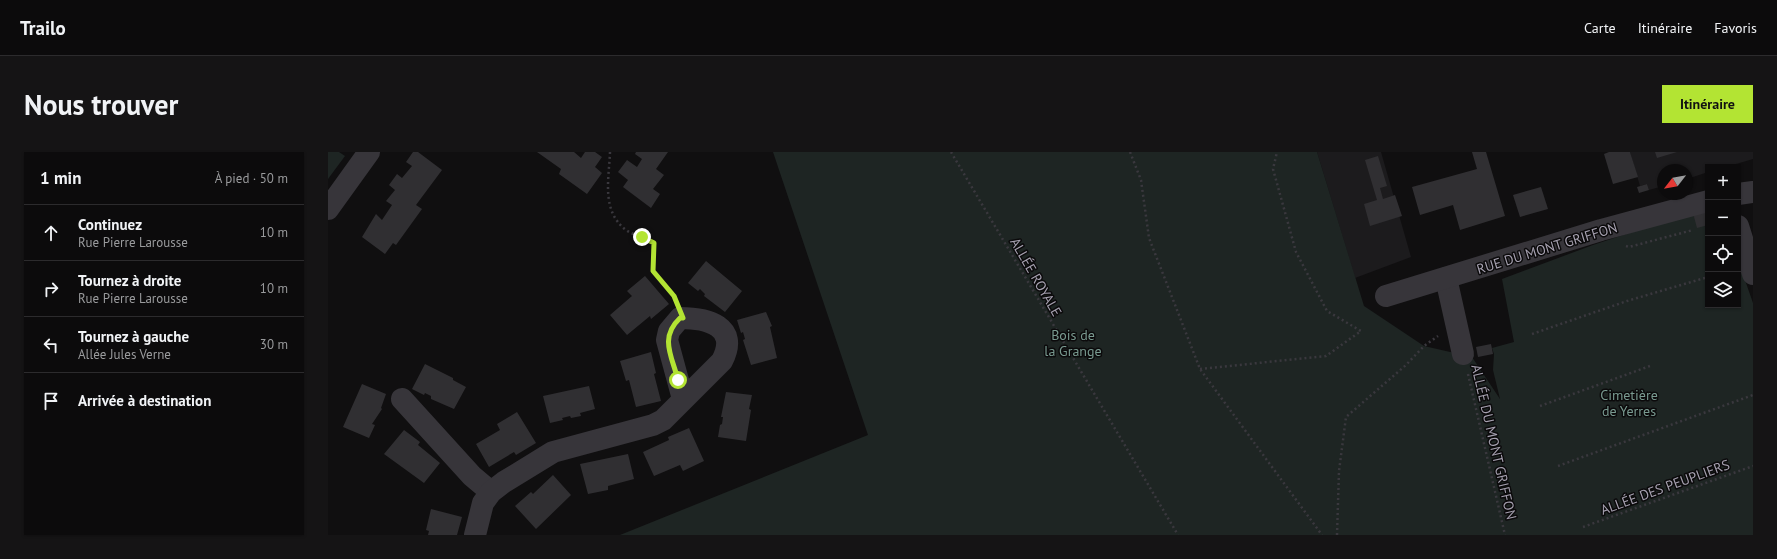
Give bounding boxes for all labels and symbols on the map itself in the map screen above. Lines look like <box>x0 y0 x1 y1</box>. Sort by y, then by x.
north arrow <box>1657 164 1693 200</box>
street label: RUE DU MONT GRIFFON <box>1474 218 1620 278</box>
route end <box>633 228 651 246</box>
street label: ALLÉE ROYALE <box>1006 234 1066 320</box>
park label: Bois de la Grange <box>1044 326 1102 360</box>
street label: ALLÉE DU MONT GRIFFON <box>1467 363 1521 521</box>
route start <box>669 371 687 389</box>
park label: Cimetière de Yerres <box>1600 386 1658 420</box>
street label: ALLÉE DES PEUPLIERS <box>1598 455 1732 519</box>

